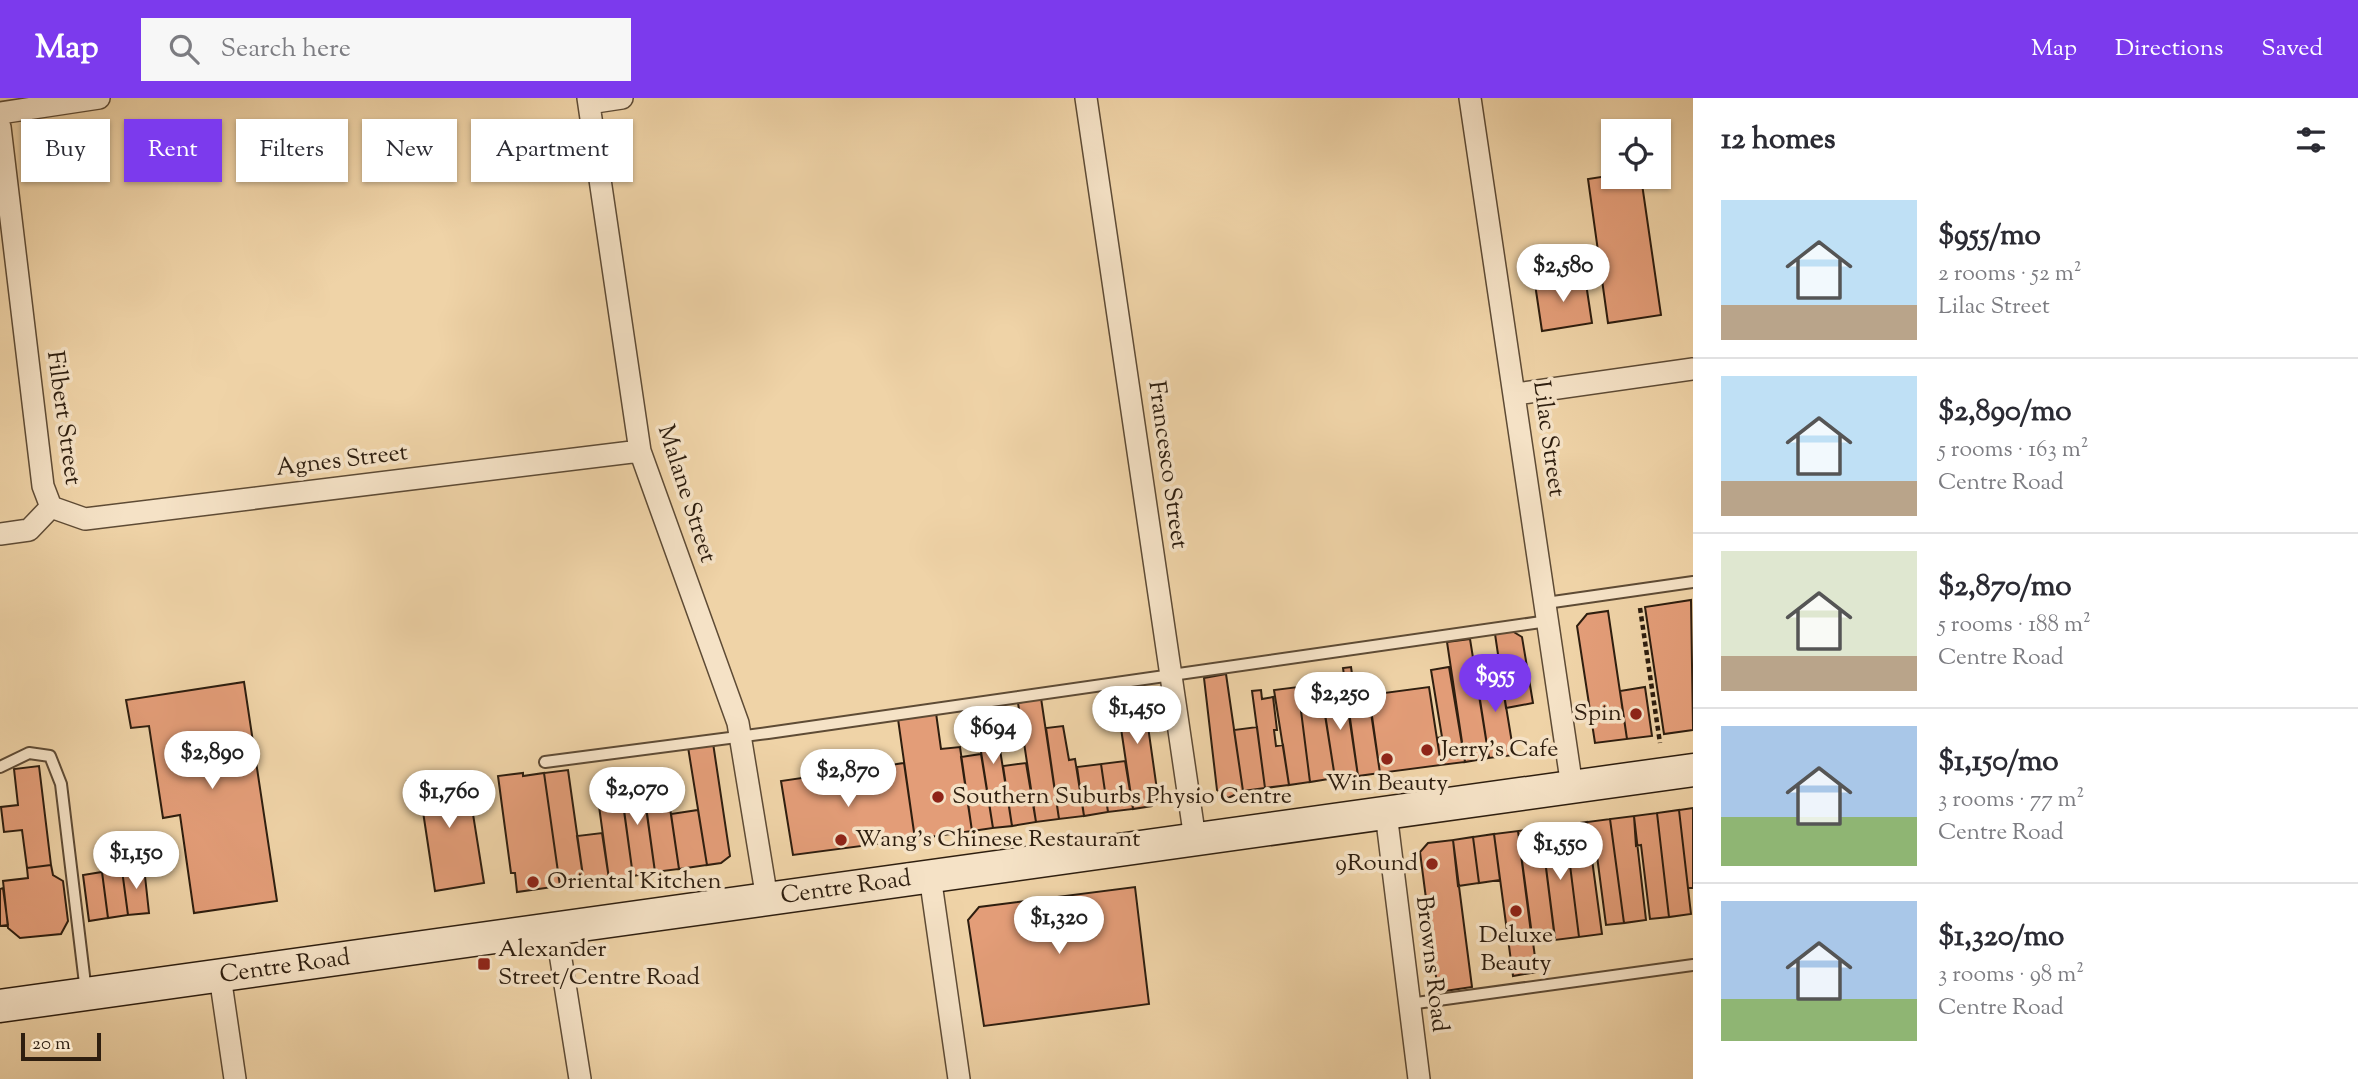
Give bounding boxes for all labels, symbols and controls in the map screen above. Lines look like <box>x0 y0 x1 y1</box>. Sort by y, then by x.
search box <box>141 18 631 81</box>
text: Map <box>35 25 99 73</box>
icon: search <box>165 30 203 68</box>
text: Search here <box>221 31 351 68</box>
text: Map <box>2031 32 2077 66</box>
text: Directions <box>2115 32 2223 66</box>
text: Saved <box>2261 32 2323 66</box>
chip: Buy <box>21 119 110 182</box>
chip: Rent <box>124 119 222 182</box>
chip: Filters <box>236 119 348 182</box>
chip: New <box>362 119 457 182</box>
chip: Apartment <box>471 119 633 182</box>
map controls <box>1601 119 1671 189</box>
button: locate <box>1601 119 1671 189</box>
text: 12 homes <box>1721 119 1836 162</box>
icon: filters <box>2292 121 2330 159</box>
text: $955/mo <box>1938 215 2041 258</box>
icon: home <box>1777 228 1861 312</box>
pin: $2,580 <box>1506 244 1620 304</box>
text: $2,580 <box>1533 250 1593 283</box>
text: 2 rooms · 52 m² <box>1938 258 2081 291</box>
text: Lilac Street <box>1938 291 2050 324</box>
street label: Filbert Street <box>37 349 89 487</box>
street label: Francesco Street <box>1138 379 1196 551</box>
street label: Lilac Street <box>1523 379 1573 499</box>
text: $2,890/mo <box>1938 391 2072 434</box>
icon: home <box>1777 404 1861 488</box>
street label: Malane Street <box>648 421 724 567</box>
text: 5 rooms · 163 m² <box>1938 434 2088 467</box>
street label: Agnes Street <box>274 436 410 486</box>
text: Centre Road <box>1938 467 2064 500</box>
text: $2,870/mo <box>1938 566 2072 609</box>
icon: home <box>1777 579 1861 663</box>
text: 5 rooms · 188 m² <box>1938 609 2091 642</box>
text: Centre Road <box>1938 642 2064 675</box>
pin: $955 <box>1454 654 1536 714</box>
text: $955 <box>1475 660 1515 693</box>
pin: $2,250 <box>1283 672 1397 732</box>
text: $2,250 <box>1310 678 1370 711</box>
pin: $1,450 <box>1080 686 1194 746</box>
text: $1,450 <box>1108 692 1166 725</box>
place label: Spin <box>1573 697 1622 731</box>
pin: $694 <box>952 706 1034 766</box>
marker: Spin <box>1628 706 1644 722</box>
text: $694 <box>970 712 1016 745</box>
pin: $2,890 <box>155 732 269 791</box>
place label: Jerry’s Cafe <box>1439 733 1558 767</box>
text: $2,890 <box>180 737 244 770</box>
text: $1,150/mo <box>1938 741 2059 784</box>
marker: Jerry’s Cafe <box>1419 742 1435 758</box>
pin: $2,870 <box>791 750 905 809</box>
marker: Win Beauty <box>1379 751 1395 767</box>
icon: home <box>1777 754 1861 838</box>
text: $2,870 <box>816 755 880 788</box>
place label: Win Beauty <box>1326 767 1448 801</box>
pin: $2,070 <box>580 768 694 827</box>
pin: $1,760 <box>392 770 506 830</box>
text: $2,070 <box>605 773 669 806</box>
text: $1,760 <box>419 776 479 809</box>
place label: Southern Suburbs Physio Centre <box>952 780 1292 814</box>
text: 3 rooms · 77 m² <box>1938 784 2084 817</box>
marker: Southern Suburbs Physio Centre <box>930 789 946 805</box>
text: Centre Road <box>1938 817 2064 850</box>
pin: $1,550 <box>1503 822 1617 882</box>
place label: Wang’s Chinese Restaurant <box>855 823 1140 857</box>
text: $1,550 <box>1533 828 1587 861</box>
pin: $1,150 <box>79 832 193 891</box>
marker: Wang’s Chinese Restaurant <box>833 832 849 848</box>
text: $1,150 <box>109 837 163 870</box>
place label: 9Round <box>1335 847 1418 881</box>
marker: 9Round <box>1424 856 1440 872</box>
street label: Centre Road <box>779 862 914 914</box>
place label: Oriental Kitchen <box>547 865 722 899</box>
marker: Oriental Kitchen <box>525 874 541 890</box>
street label: Browns Road <box>1406 894 1456 1035</box>
pin: $1,320 <box>1002 896 1116 956</box>
text: $1,320 <box>1030 902 1088 935</box>
marker: Deluxe Beauty <box>1508 903 1524 919</box>
text: $1,320/mo <box>1938 916 2064 959</box>
place label: Deluxe Beauty <box>1479 919 1553 981</box>
icon: home <box>1777 929 1861 1013</box>
place label: Alexander Street/Centre Road <box>498 933 700 995</box>
street label: Centre Road <box>218 941 353 993</box>
marker: Alexander Street/Centre Road <box>476 956 492 972</box>
text: 3 rooms · 98 m² <box>1938 959 2084 992</box>
text: Centre Road <box>1938 992 2064 1025</box>
scale bar <box>21 1030 102 1062</box>
text: 20 m <box>32 1031 71 1058</box>

